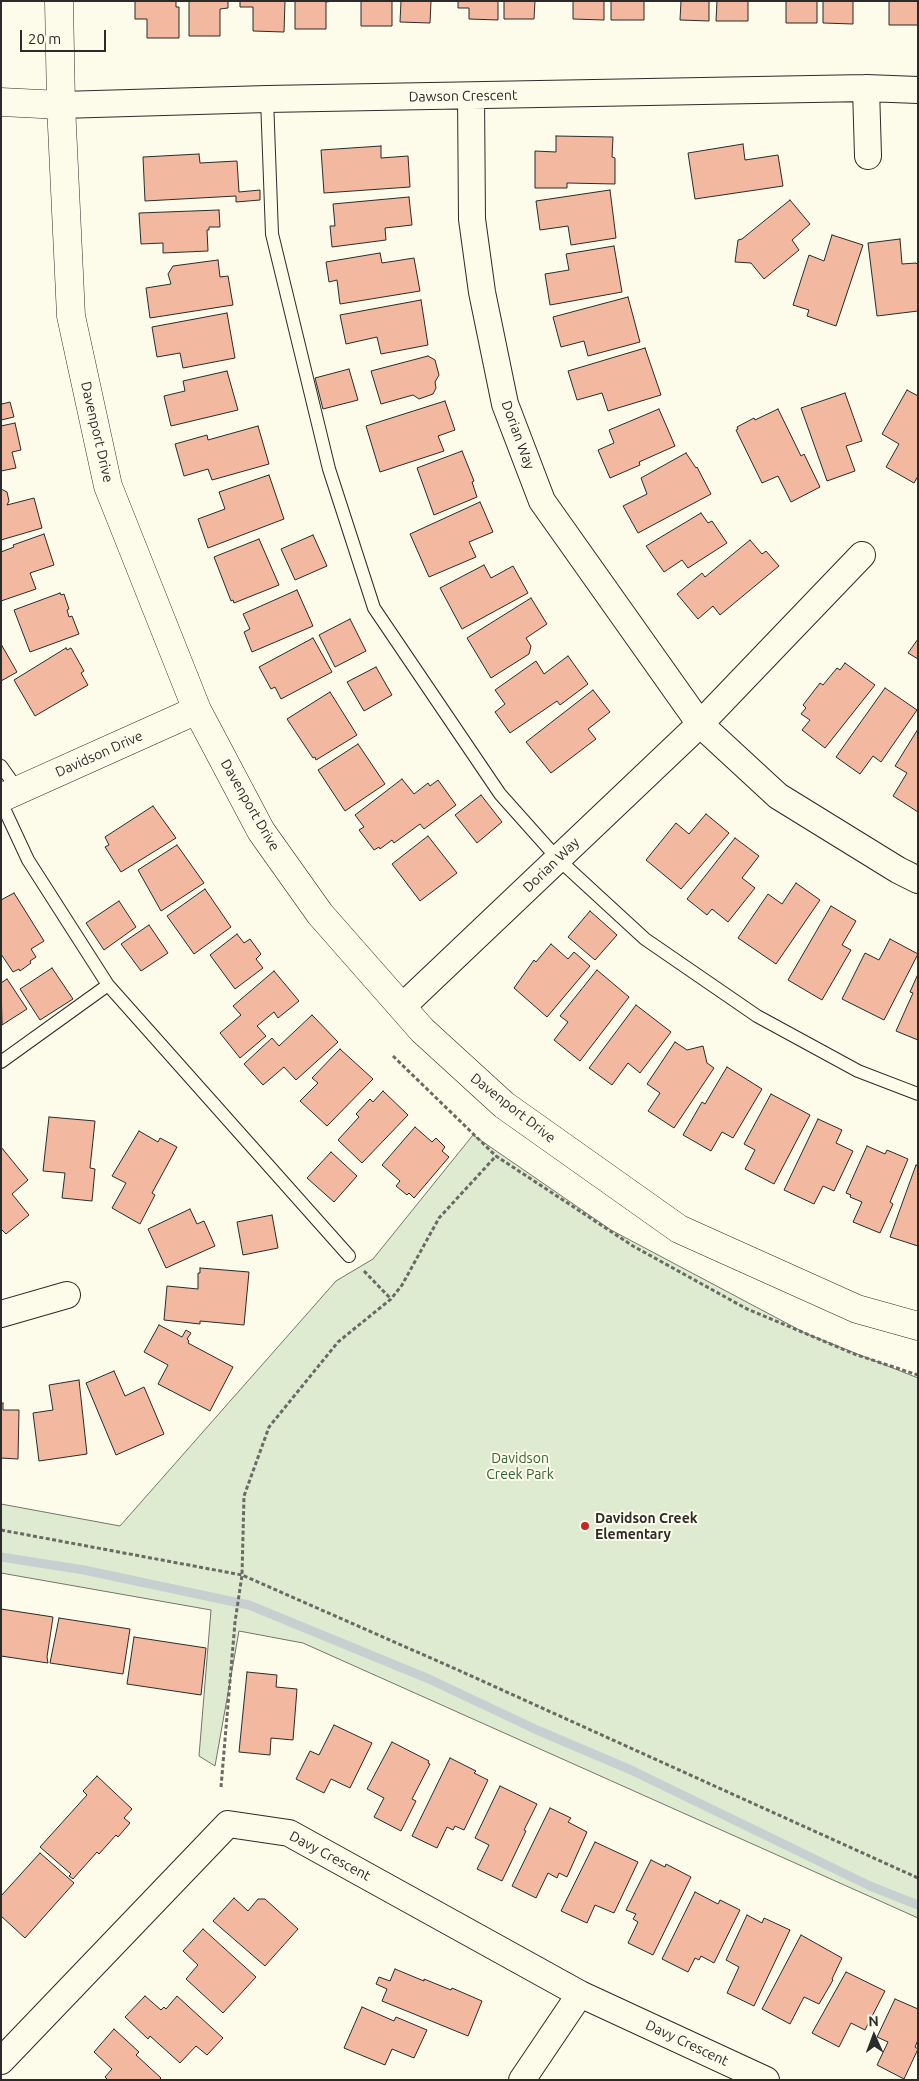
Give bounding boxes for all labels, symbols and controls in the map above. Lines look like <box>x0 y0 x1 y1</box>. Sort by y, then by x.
scale bar <box>22 20 109 52</box>
text: 20 m <box>28 30 61 47</box>
street label: Dawson Crescent <box>408 87 518 105</box>
street label: Davenport Drive <box>77 380 117 484</box>
street label: Dorian Way <box>498 398 538 472</box>
street label: Davidson Drive <box>53 727 145 781</box>
street label: Davenport Drive <box>217 756 283 854</box>
street label: Dorian Way <box>519 834 583 896</box>
street label: Davenport Drive <box>467 1070 559 1146</box>
park label: Davidson Creek Park <box>486 1450 554 1482</box>
place label: Davidson Creek Elementary <box>595 1510 698 1542</box>
marker: Davidson Creek Elementary <box>579 1520 591 1532</box>
street label: Davy Crescent <box>287 1828 373 1884</box>
north arrow <box>849 2011 899 2061</box>
text: N <box>868 2013 879 2029</box>
street label: Davy Crescent <box>643 2016 731 2070</box>

